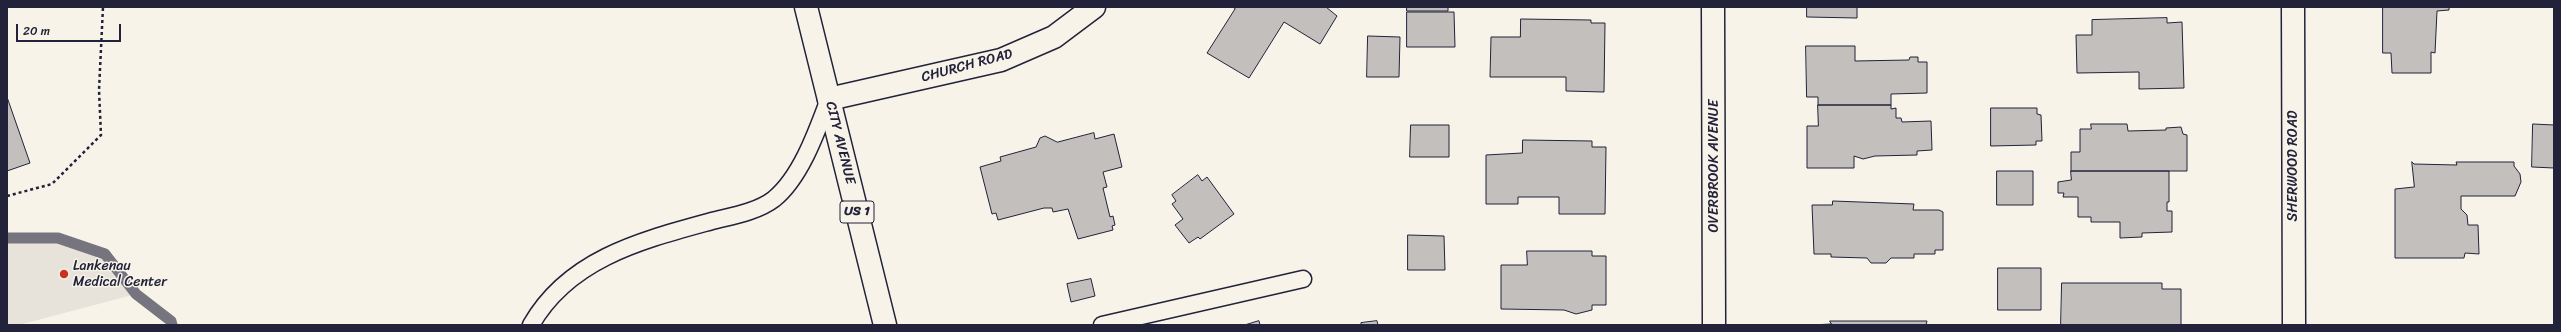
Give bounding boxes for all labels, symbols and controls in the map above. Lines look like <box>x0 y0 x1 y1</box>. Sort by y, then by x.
scale bar <box>18 16 123 42</box>
text: 20 m <box>23 20 50 42</box>
street label: CHURCH ROAD <box>920 46 1014 86</box>
street label: OVERBROOK AVENUE <box>1706 99 1722 233</box>
street label: CITY AVENUE <box>822 100 858 186</box>
street label: SHERWOOD ROAD <box>2285 111 2301 221</box>
road number: US 1 <box>840 201 874 223</box>
place label: Lankenau Medical Center <box>73 258 167 290</box>
marker: Lankenau Medical Center <box>58 268 70 280</box>

